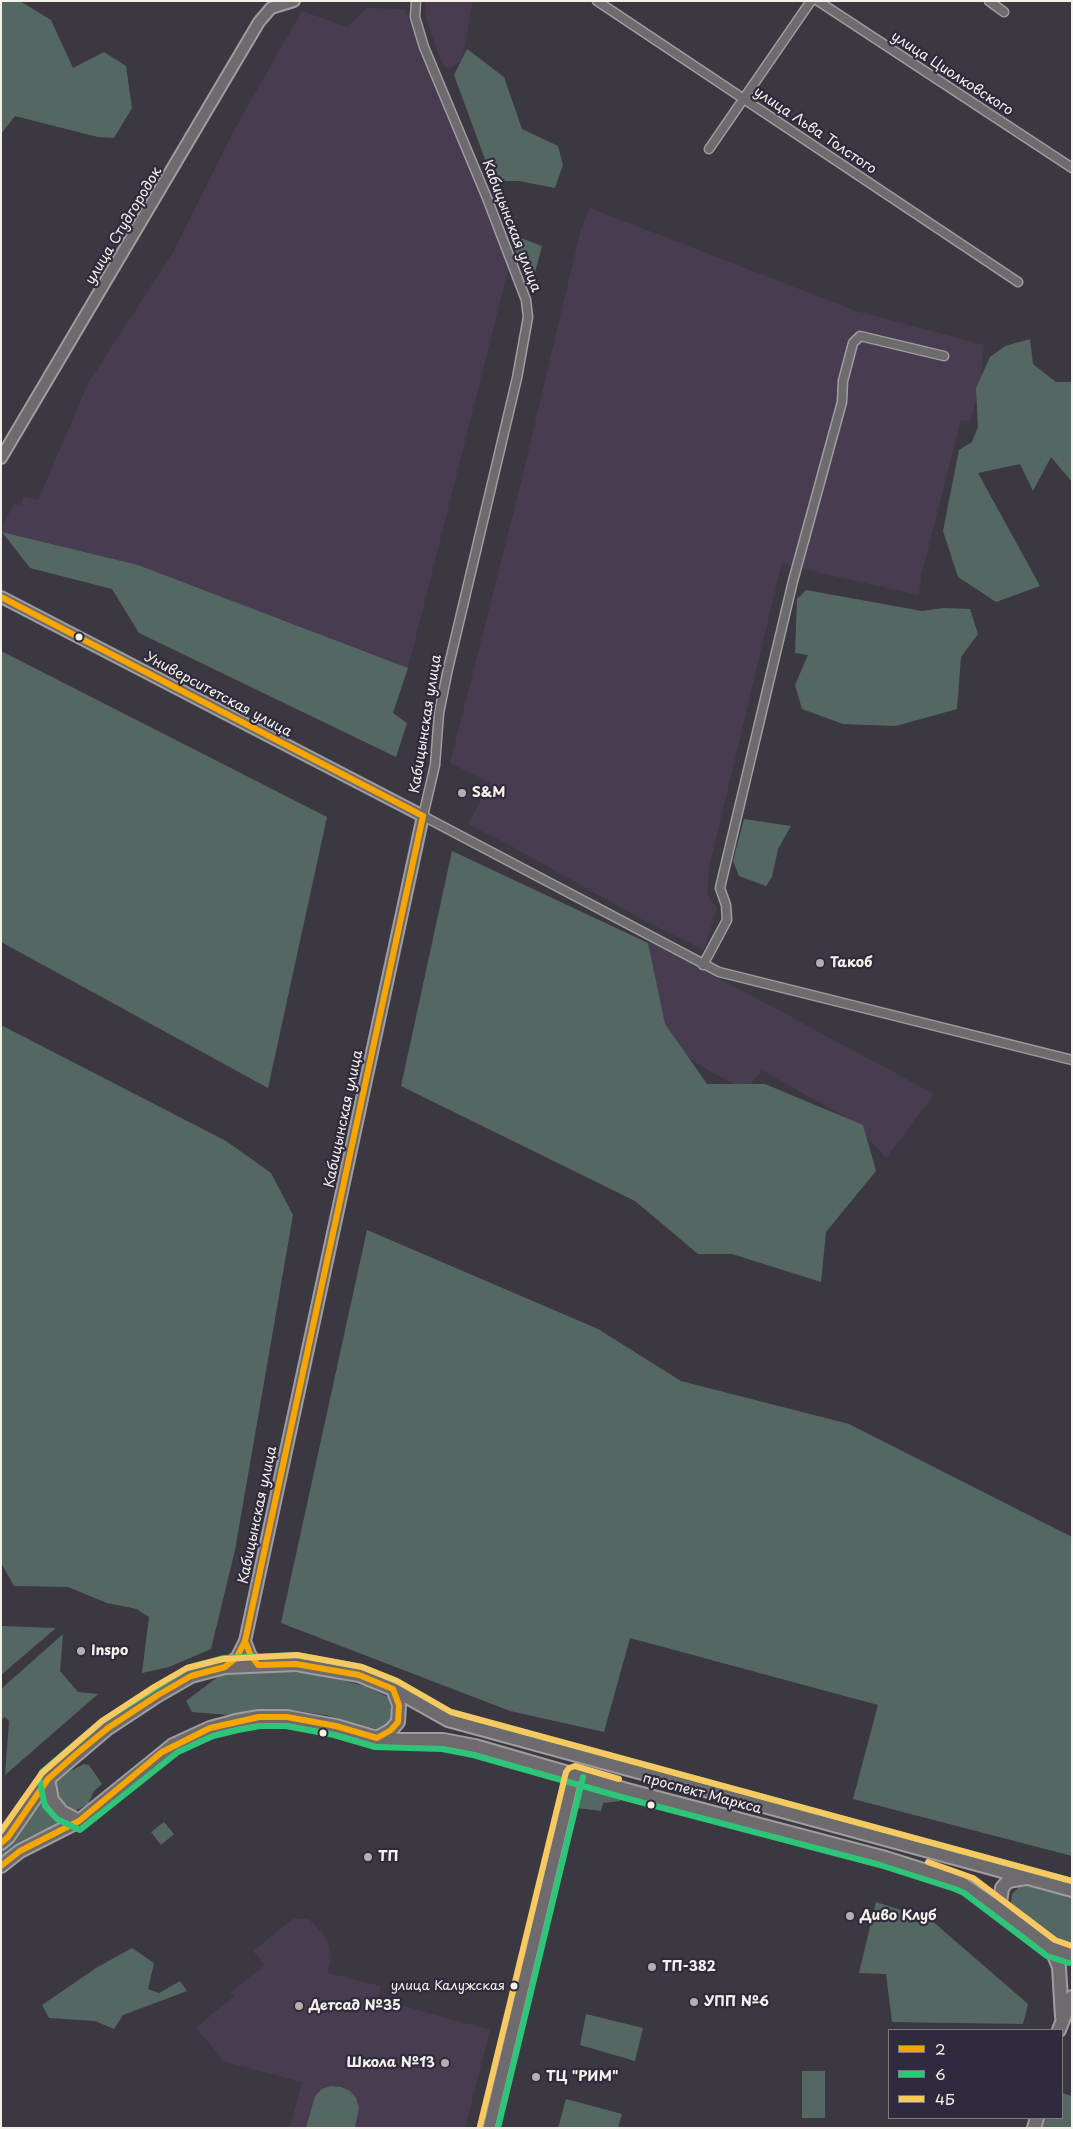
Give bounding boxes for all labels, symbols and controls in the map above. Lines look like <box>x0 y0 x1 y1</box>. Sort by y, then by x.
street label: улица Циолковского <box>888 28 1016 120</box>
street label: улица Льва Толстого <box>751 84 879 178</box>
street label: Кабицынская улица <box>478 157 544 295</box>
street label: улица Студгородок <box>82 164 166 288</box>
unlabelled marker <box>74 632 84 642</box>
street label: Университетская улица <box>141 649 295 741</box>
street label: Кабицынская улица <box>407 653 445 795</box>
place label: S&M <box>472 785 505 801</box>
marker: S&M <box>456 787 468 799</box>
place label: Такоб <box>830 955 872 971</box>
marker: Такоб <box>814 957 826 969</box>
street label: Кабицынская улица <box>321 1049 367 1189</box>
street label: Кабицынская улица <box>235 1445 281 1585</box>
place label: Inspo <box>91 1643 128 1659</box>
marker: Inspo <box>75 1645 87 1657</box>
unlabelled marker <box>318 1728 328 1738</box>
street label: проспект Маркса <box>641 1770 763 1818</box>
unlabelled marker <box>646 1800 656 1810</box>
place label: ТП <box>378 1849 399 1865</box>
marker: ТП <box>362 1851 374 1863</box>
place label: Диво Клуб <box>860 1908 937 1924</box>
marker: Диво Клуб <box>844 1910 856 1922</box>
place label: ТП-382 <box>662 1959 716 1975</box>
marker: ТП-382 <box>646 1961 658 1973</box>
place label: улица Калужская <box>391 1978 505 1994</box>
marker: улица Калужская <box>509 1981 519 1991</box>
place label: УПП №6 <box>704 1994 769 2010</box>
marker: УПП №6 <box>688 1996 700 2008</box>
place label: Детсад №35 <box>309 1998 401 2014</box>
marker: Детсад №35 <box>293 2000 305 2012</box>
legend <box>888 2029 1063 2119</box>
text: 2 <box>935 2037 946 2060</box>
place label: Школа №13 <box>347 2055 435 2071</box>
marker: Школа №13 <box>439 2057 451 2069</box>
text: 6 <box>935 2062 946 2085</box>
place label: ТЦ "РИМ" <box>546 2069 618 2085</box>
marker: ТЦ "РИМ" <box>530 2071 542 2083</box>
text: 4Б <box>935 2087 955 2110</box>

